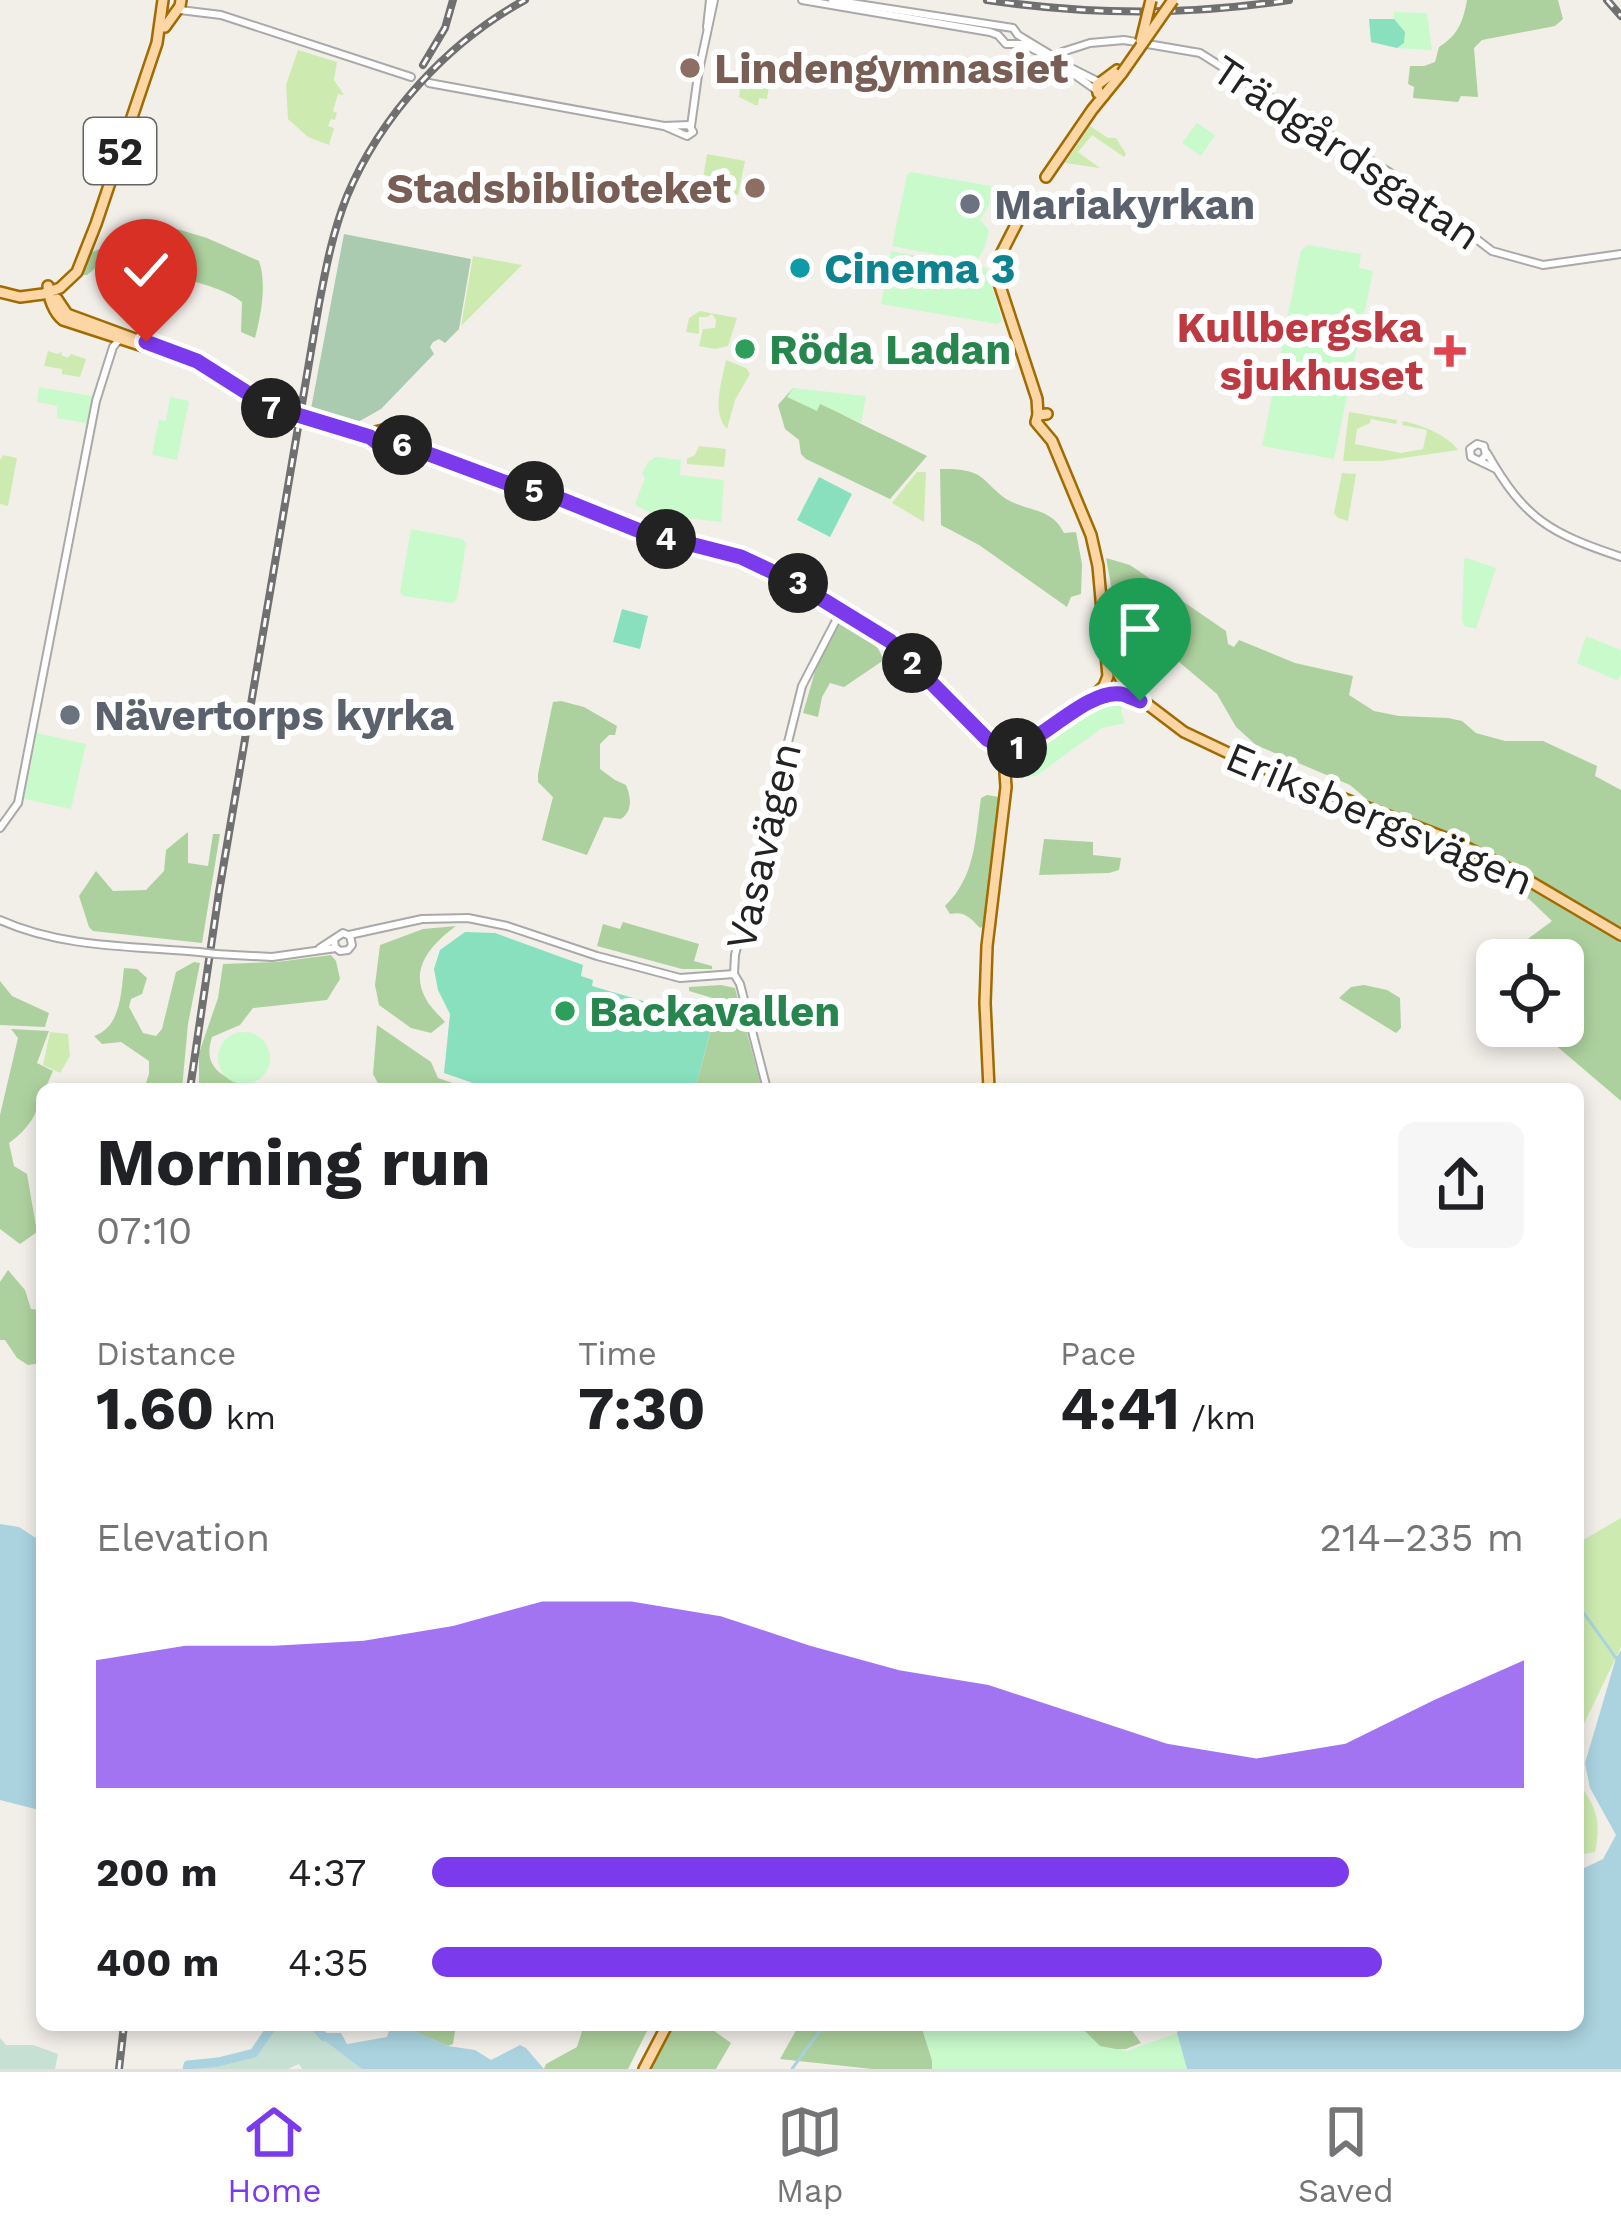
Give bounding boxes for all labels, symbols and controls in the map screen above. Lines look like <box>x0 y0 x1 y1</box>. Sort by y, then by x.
place label: Lindengymnasiet <box>714 44 1068 93</box>
street label: Trädgårdsgatan <box>1203 45 1490 260</box>
marker: Lindengymnasiet <box>677 55 703 81</box>
road number: 52 <box>84 118 156 184</box>
place label: Stadsbiblioteket <box>386 164 731 213</box>
marker: Stadsbiblioteket <box>742 175 768 201</box>
place label: Mariakyrkan <box>994 180 1255 229</box>
marker: Mariakyrkan <box>957 191 983 217</box>
pin <box>95 219 197 342</box>
icon: check <box>113 237 179 303</box>
place label: Cinema 3 <box>824 244 1016 293</box>
marker: Cinema 3 <box>787 255 813 281</box>
place label: Kullbergska sjukhuset <box>1176 303 1424 400</box>
place label: Röda Ladan <box>769 325 1011 374</box>
marker: Kullbergska sjukhuset <box>1434 335 1466 367</box>
marker: Röda Ladan <box>732 336 758 362</box>
pin: 7 <box>241 378 301 438</box>
text: 7 <box>261 388 281 427</box>
pin: 6 <box>372 415 432 475</box>
text: 6 <box>392 425 412 464</box>
pin: 5 <box>504 461 564 521</box>
text: 5 <box>524 471 544 510</box>
pin: 4 <box>636 509 696 569</box>
text: 4 <box>655 519 677 558</box>
pin: 3 <box>768 553 828 613</box>
text: 3 <box>788 563 808 602</box>
pin <box>1089 578 1191 701</box>
icon: arrive <box>1107 596 1173 662</box>
pin: 2 <box>882 633 942 693</box>
text: 2 <box>902 643 922 682</box>
place label: Nävertorps kyrka <box>94 691 455 740</box>
marker: Nävertorps kyrka <box>57 702 83 728</box>
pin: 1 <box>987 718 1047 778</box>
text: 1 <box>1010 728 1024 767</box>
street label: Eriksbergsvägen <box>1219 732 1541 905</box>
street label: Vasavägen <box>716 738 811 955</box>
map controls <box>1476 939 1584 1047</box>
button: locate <box>1476 939 1584 1047</box>
place label: Backavallen <box>589 987 840 1036</box>
marker: Backavallen <box>552 998 578 1024</box>
button: share <box>1398 1122 1524 1248</box>
text: Morning run <box>96 1124 491 1201</box>
text: 07:10 <box>96 1208 192 1253</box>
text: Distance <box>96 1334 236 1373</box>
text: Time <box>578 1334 657 1373</box>
text: Pace <box>1060 1334 1136 1373</box>
text: 1.60 <box>96 1373 215 1444</box>
text: 7:30 <box>578 1373 706 1444</box>
text: 4:41 <box>1060 1373 1180 1444</box>
text: km <box>215 1398 276 1437</box>
text: /km <box>1180 1398 1256 1437</box>
text: Elevation <box>96 1515 270 1560</box>
text: 214–235 m <box>1319 1515 1524 1560</box>
text: 200 m <box>96 1850 217 1895</box>
text: 4:37 <box>288 1850 366 1895</box>
text: 400 m <box>96 1940 219 1985</box>
text: 4:35 <box>288 1940 369 1985</box>
tab: Home <box>227 2099 322 2210</box>
tab: Map <box>776 2099 843 2210</box>
tab: Saved <box>1298 2099 1394 2210</box>

